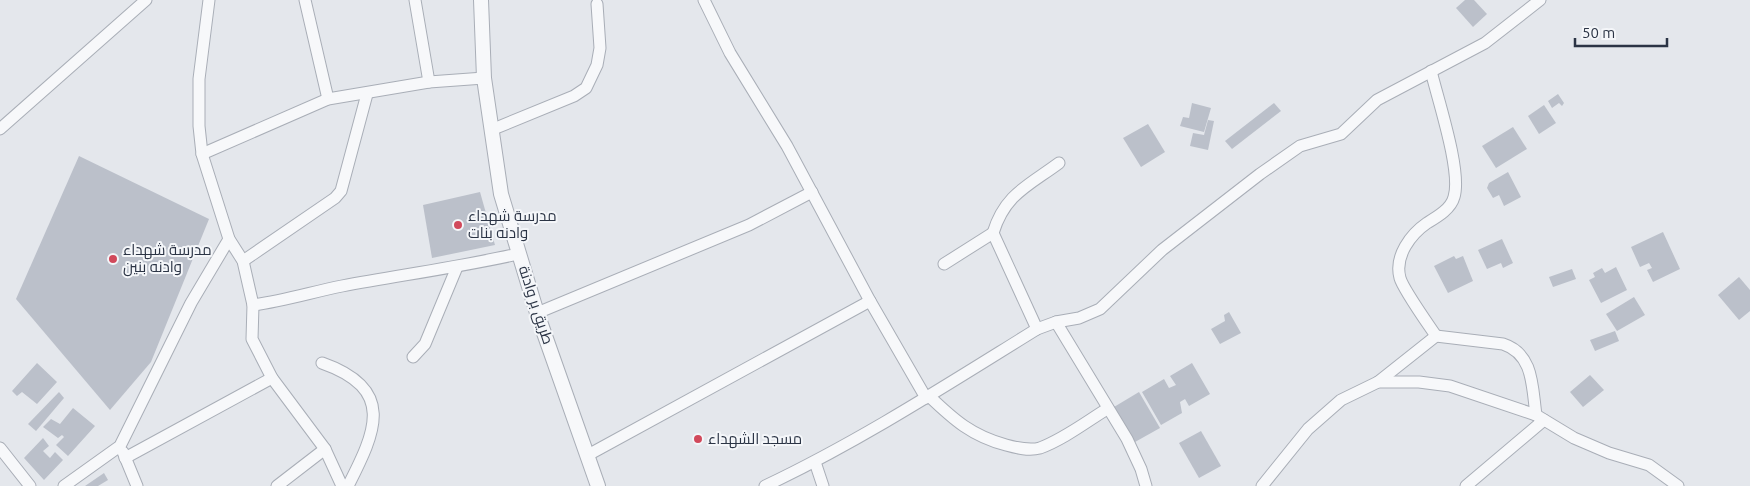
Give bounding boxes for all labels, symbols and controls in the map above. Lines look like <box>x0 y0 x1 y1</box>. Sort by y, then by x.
scale bar <box>1575 15 1668 47</box>
text: 50 m <box>1582 24 1615 41</box>
place label: مدرسة شهداء وادنه بنات <box>468 207 557 242</box>
marker: مدرسة شهداء وادنه بنات <box>452 219 464 231</box>
place label: مدرسة شهداء وادنه بنين <box>123 241 212 277</box>
marker: مدرسة شهداء وادنه بنين <box>107 253 119 265</box>
street label: طريق بر وادنة <box>514 263 557 347</box>
place label: مسجد الشهداء <box>708 430 802 449</box>
marker: مسجد الشهداء <box>692 433 704 445</box>

